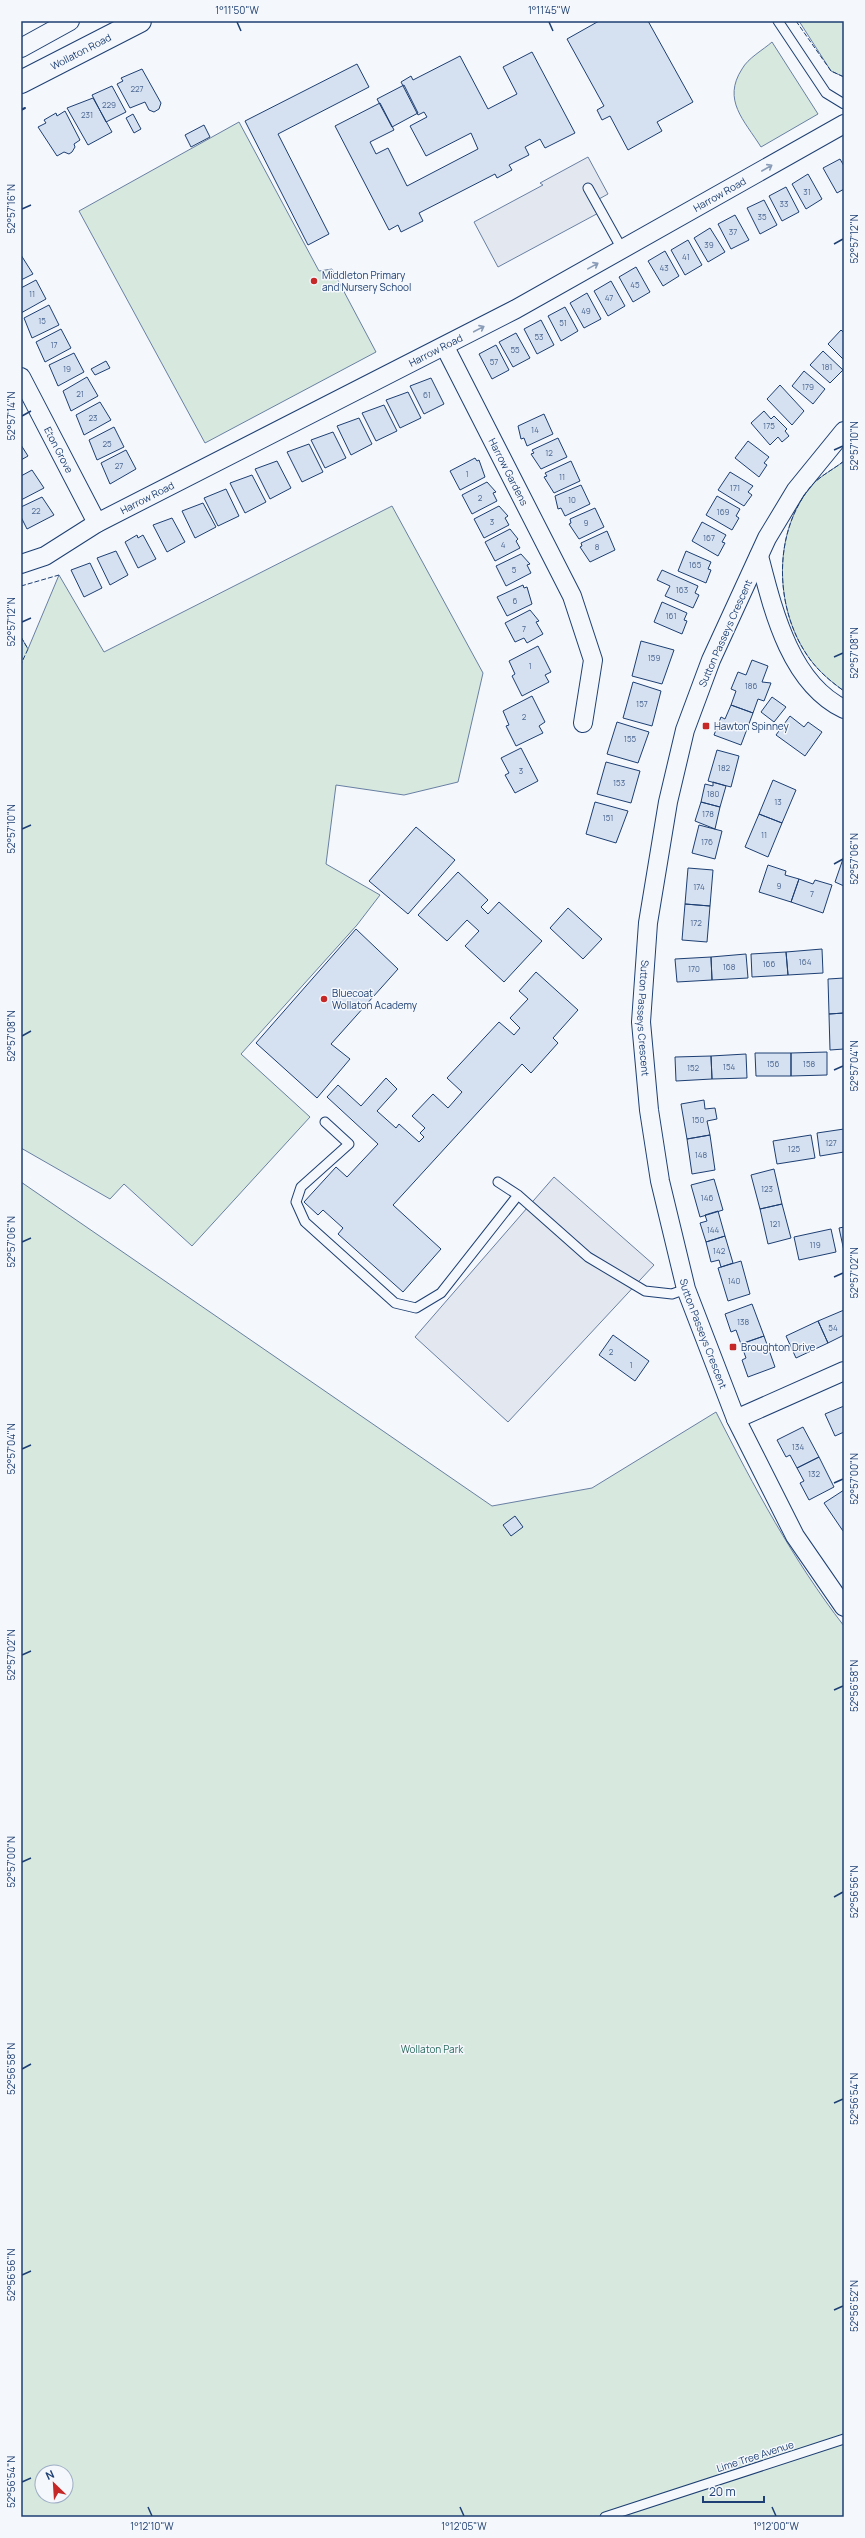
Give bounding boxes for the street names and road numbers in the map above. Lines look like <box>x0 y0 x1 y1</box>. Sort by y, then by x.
street label: Wollaton Road <box>48 30 113 73</box>
street label: Harrow Road <box>690 174 749 215</box>
street label: Harrow Road <box>406 330 465 370</box>
street label: Eton Grove <box>41 424 77 475</box>
street label: Harrow Gardens <box>486 436 532 508</box>
street label: Harrow Road <box>118 478 176 517</box>
street label: Sutton Passeys Crescent <box>695 577 755 689</box>
street label: Sutton Passeys Crescent <box>634 959 653 1077</box>
street label: Sutton Passeys Crescent <box>677 1277 731 1390</box>
street label: Lime Tree Avenue <box>714 2437 796 2475</box>

